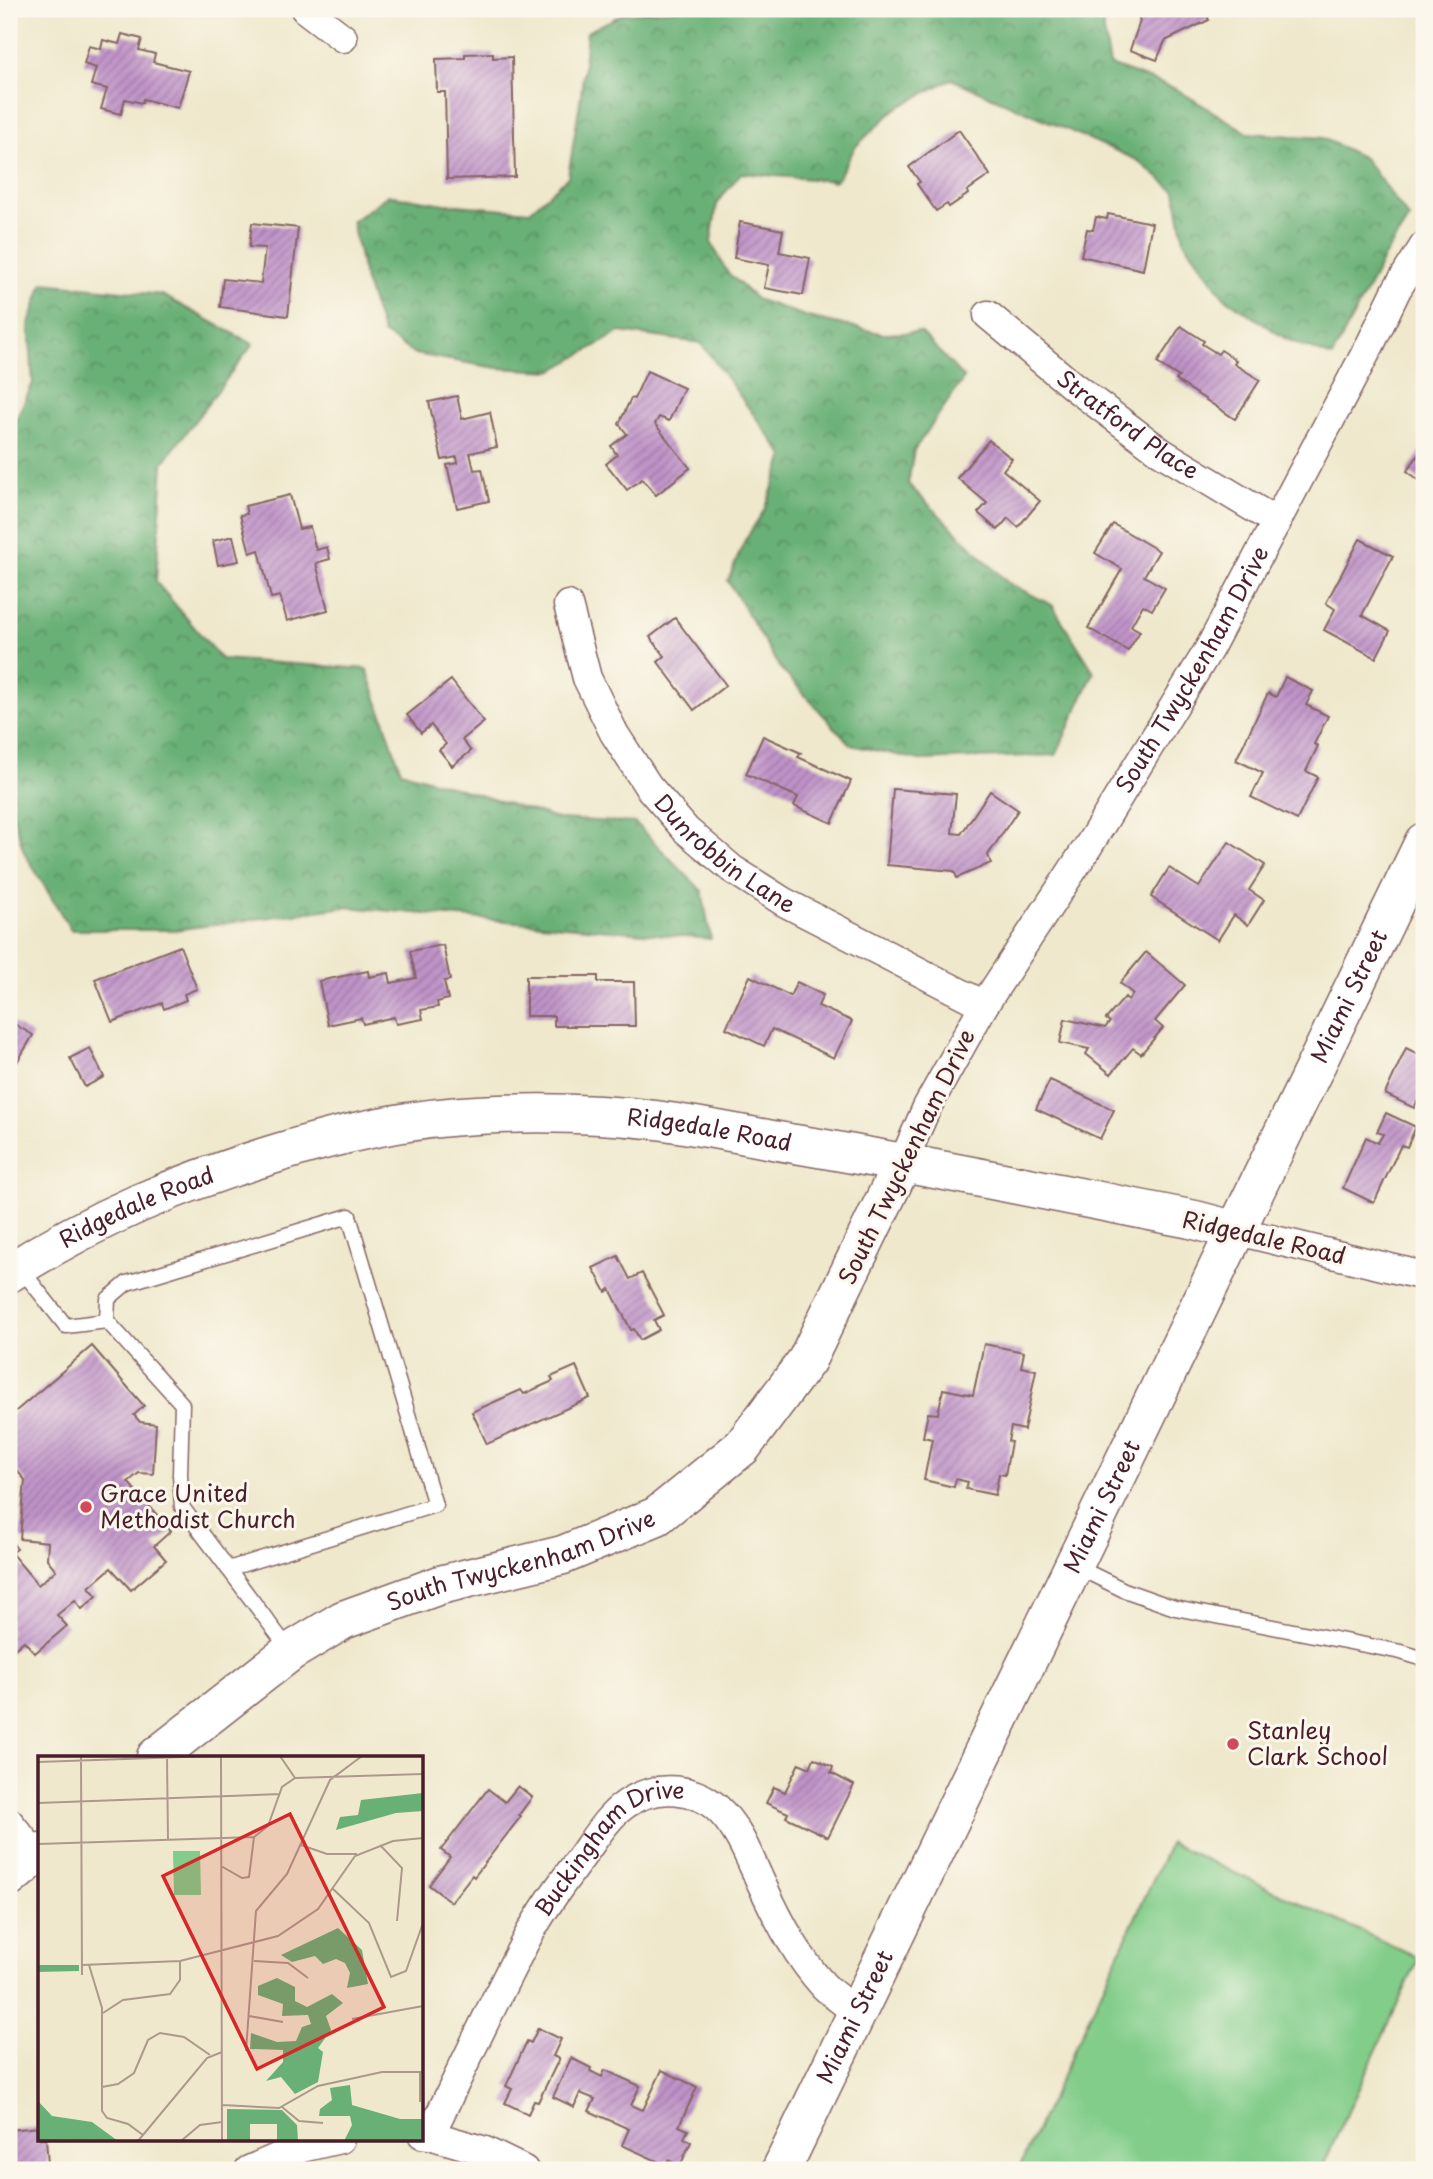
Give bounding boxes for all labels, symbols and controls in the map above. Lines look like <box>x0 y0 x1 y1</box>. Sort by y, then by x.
street label: Stratford Place <box>1050 361 1206 487</box>
street label: South Twyckenham Drive <box>1106 539 1277 799</box>
street label: Dunrobbin Lane <box>646 786 802 921</box>
street label: Miami Street <box>1301 923 1395 1068</box>
street label: South Twyckenham Drive <box>828 1023 983 1290</box>
street label: Ridgedale Road <box>626 1098 795 1159</box>
street label: Ridgedale Road <box>52 1156 218 1256</box>
street label: Ridgedale Road <box>1179 1201 1349 1272</box>
street label: Miami Street <box>1054 1433 1148 1579</box>
place label: Grace United Methodist Church <box>100 1475 296 1536</box>
marker: Grace United Methodist Church <box>78 1499 94 1515</box>
street label: South Twyckenham Drive <box>381 1500 660 1619</box>
place label: Stanley Clark School <box>1247 1712 1388 1773</box>
marker: Stanley Clark School <box>1225 1736 1241 1752</box>
inset map <box>38 1756 424 2140</box>
street label: Buckingham Drive <box>525 1771 687 1923</box>
street label: Miami Street <box>806 1944 901 2089</box>

